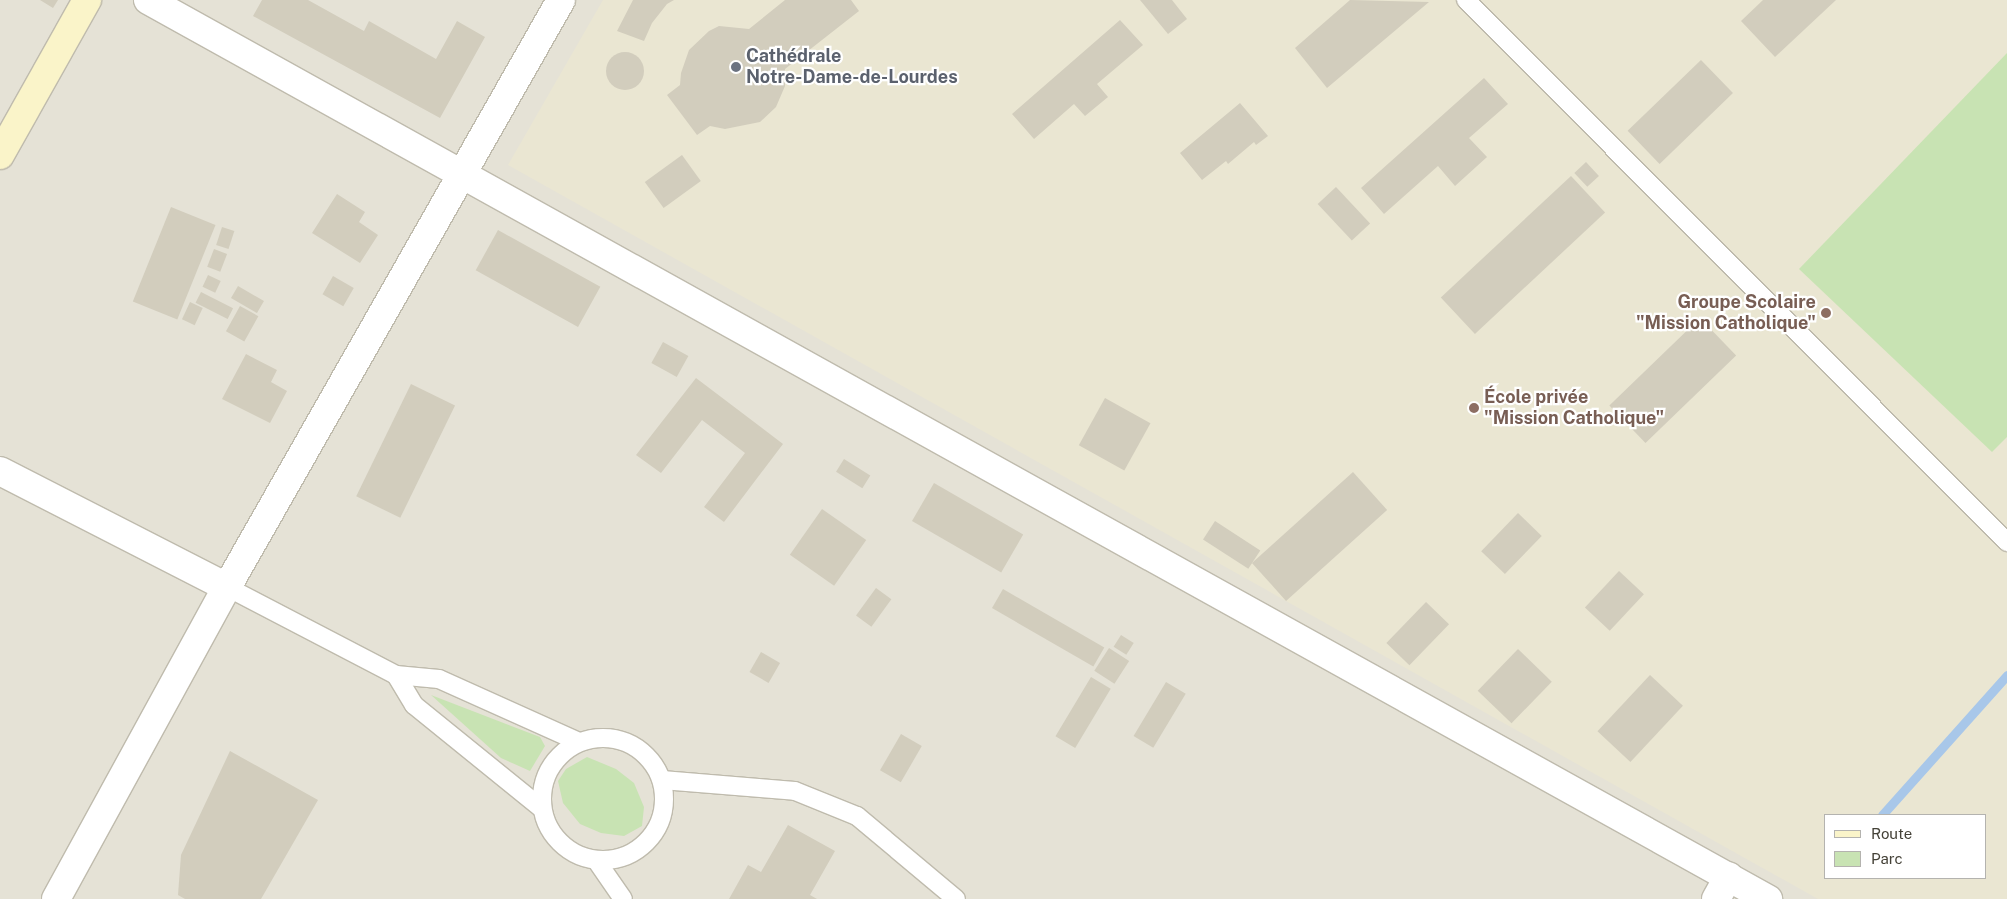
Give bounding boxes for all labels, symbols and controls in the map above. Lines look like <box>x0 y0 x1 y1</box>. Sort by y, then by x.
place label: Cathédrale Notre-Dame-de-Lourdes <box>746 46 958 88</box>
marker: Cathédrale Notre-Dame-de-Lourdes <box>730 61 742 73</box>
place label: Groupe Scolaire "Mission Catholique" <box>1636 292 1816 334</box>
marker: Groupe Scolaire "Mission Catholique" <box>1820 307 1832 319</box>
place label: École privée "Mission Catholique" <box>1484 387 1664 429</box>
marker: École privée "Mission Catholique" <box>1468 402 1480 414</box>
legend <box>1824 814 1987 879</box>
text: Route <box>1871 825 1912 842</box>
text: Parc <box>1871 850 1903 867</box>

